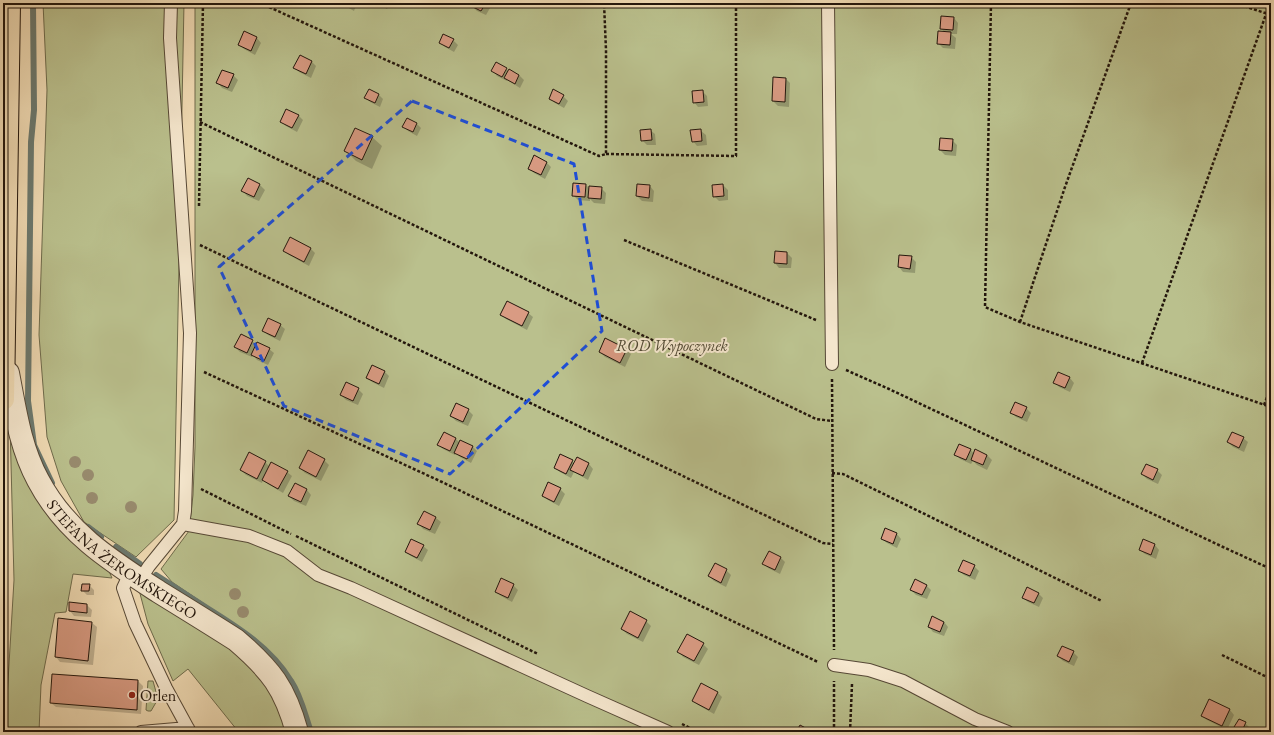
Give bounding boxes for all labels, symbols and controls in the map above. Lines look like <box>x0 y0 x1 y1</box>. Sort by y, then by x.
park label: ROD Wypoczynek <box>616 335 729 356</box>
street label: STEFANA ŻEROMSKIEGO <box>42 495 201 624</box>
place label: Orlen <box>140 685 177 706</box>
marker: Orlen <box>127 690 137 700</box>

